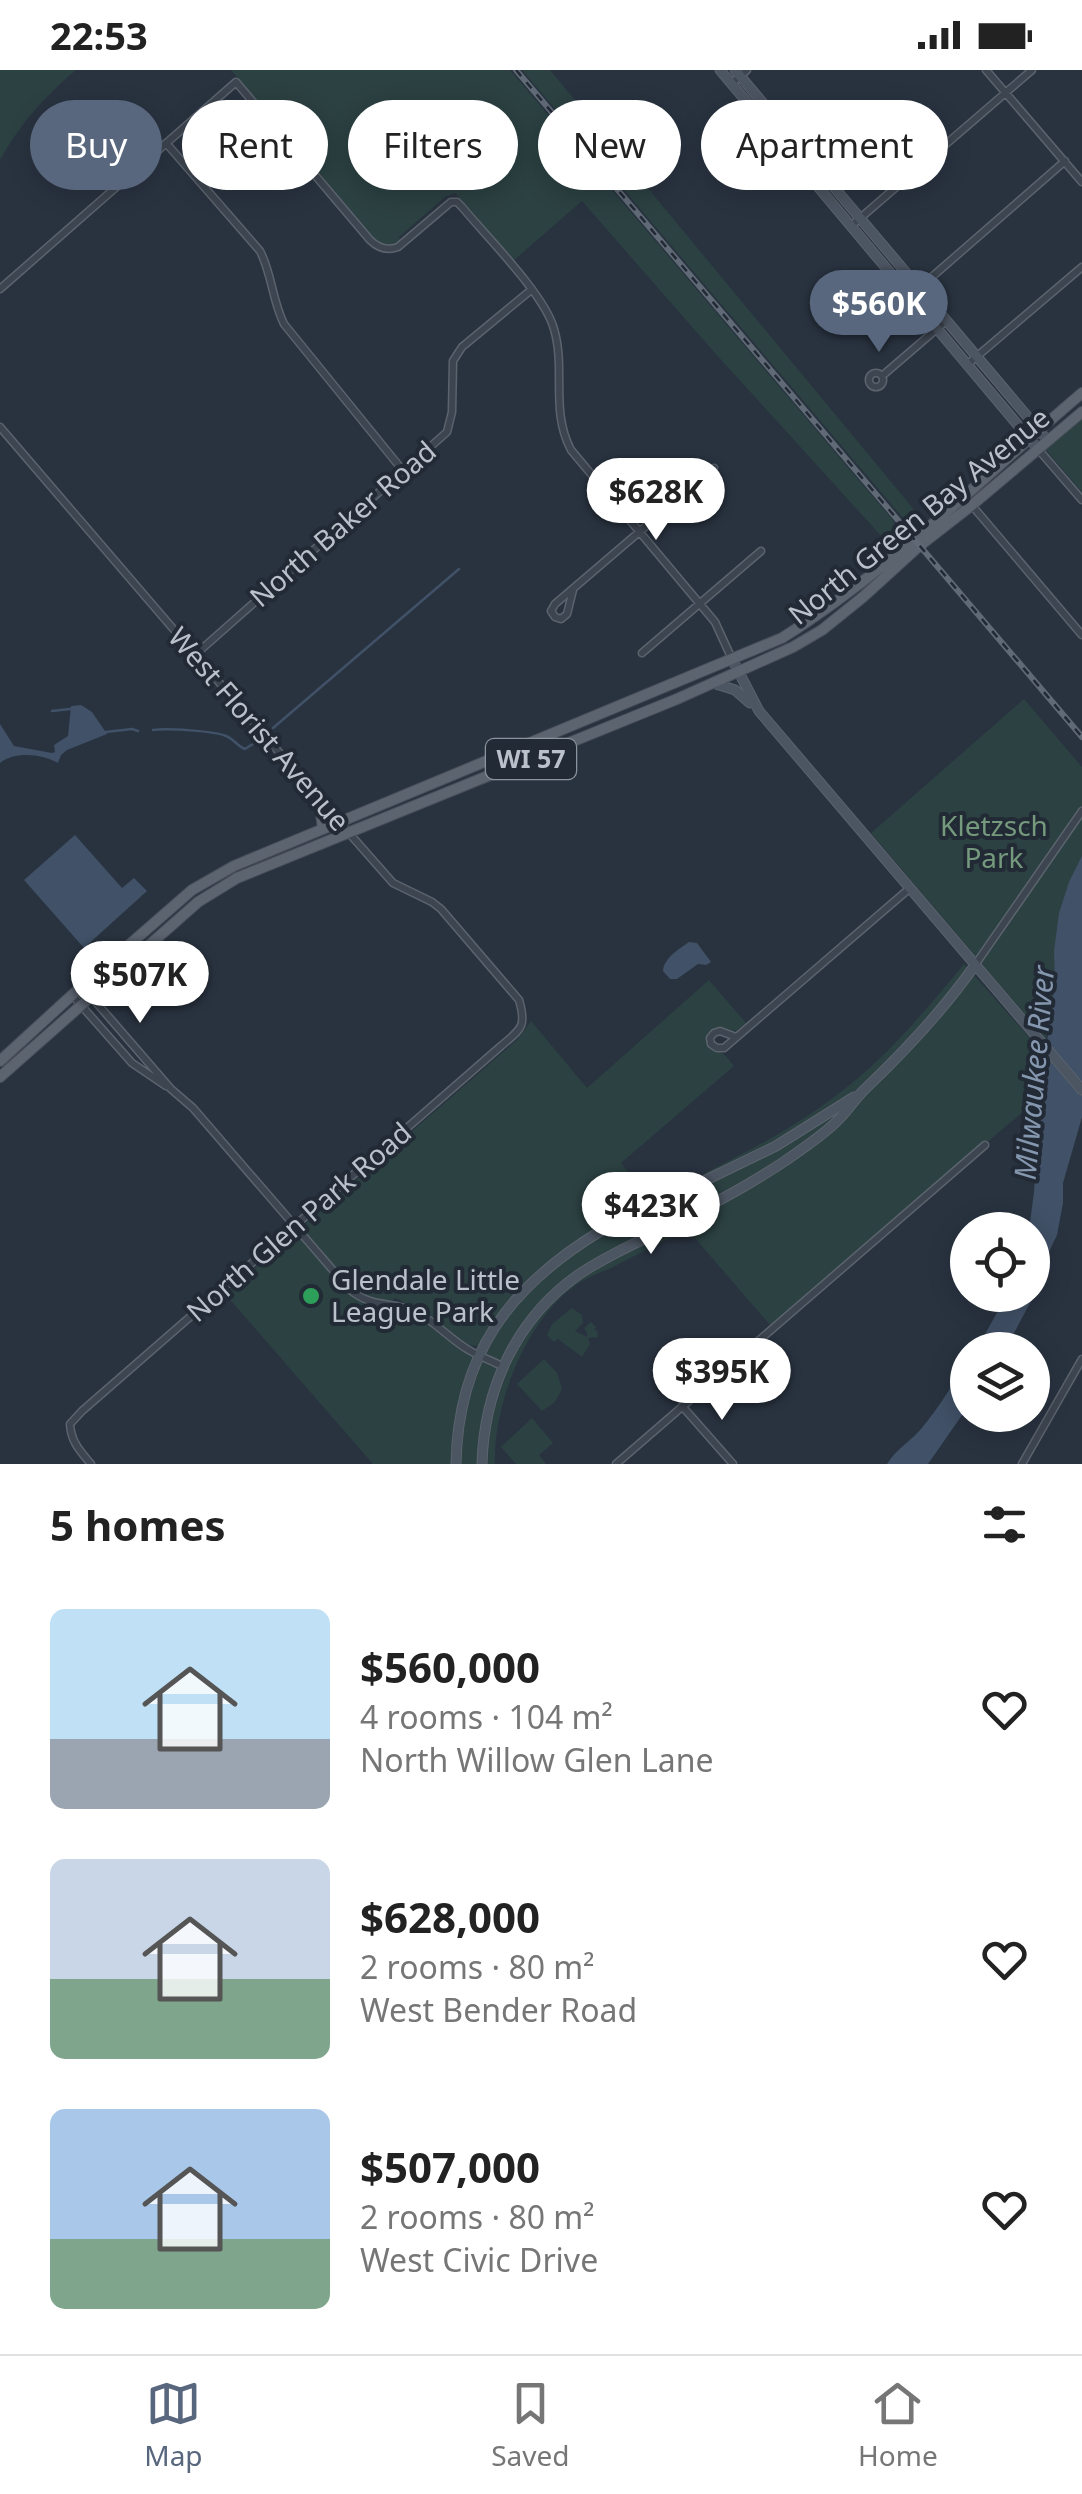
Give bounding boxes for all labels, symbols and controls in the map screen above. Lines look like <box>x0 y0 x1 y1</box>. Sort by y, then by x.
text: 22:53 <box>50 9 148 61</box>
chip: Buy <box>30 100 162 190</box>
chip: Rent <box>182 100 328 190</box>
chip: Filters <box>348 100 518 190</box>
chip: New <box>538 100 681 190</box>
chip: Apartment <box>701 100 948 190</box>
pin: $560K <box>809 270 949 355</box>
text: $560K <box>832 281 926 324</box>
street label: North Green Bay Avenue <box>780 398 1057 633</box>
street label: North Baker Road <box>241 432 444 615</box>
pin: $628K <box>586 458 726 543</box>
text: $628K <box>609 469 703 512</box>
street label: West Florist Avenue <box>161 618 359 838</box>
road number: WI 57 <box>486 739 576 779</box>
park label: Kletzsch Park <box>940 806 1048 876</box>
pin: $507K <box>70 941 210 1026</box>
text: $507K <box>93 952 187 995</box>
water label: Milwaukee River <box>1004 963 1063 1182</box>
street label: North Glen Park Road <box>178 1113 419 1329</box>
pin: $423K <box>581 1172 721 1257</box>
text: $423K <box>604 1183 698 1226</box>
map controls <box>950 1212 1050 1432</box>
button: locate <box>950 1212 1050 1312</box>
place label: Glendale Little League Park <box>331 1260 520 1330</box>
marker: Glendale Little League Park <box>300 1285 322 1307</box>
button: layers <box>950 1332 1050 1432</box>
pin: $395K <box>652 1338 792 1423</box>
text: $395K <box>675 1349 769 1392</box>
text: 5 homes <box>50 1496 226 1553</box>
icon: filters <box>977 1497 1032 1552</box>
text: $560,000 <box>360 1638 540 1695</box>
icon: home <box>130 1649 250 1769</box>
icon: heart <box>977 1682 1032 1737</box>
text: 4 rooms · 104 m² <box>360 1695 613 1738</box>
text: North Willow Glen Lane <box>360 1738 714 1781</box>
text: $628,000 <box>360 1888 540 1945</box>
icon: home <box>130 1899 250 2019</box>
icon: heart <box>977 1932 1032 1987</box>
text: 2 rooms · 80 m² <box>360 1945 594 1988</box>
text: West Bender Road <box>360 1988 637 2031</box>
text: $507,000 <box>360 2138 540 2195</box>
icon: home <box>130 2149 250 2269</box>
icon: heart <box>977 2182 1032 2237</box>
text: 2 rooms · 80 m² <box>360 2195 594 2238</box>
text: West Civic Drive <box>360 2238 598 2281</box>
tab: Map <box>144 2376 203 2474</box>
tab: Saved <box>491 2376 569 2474</box>
tab: Home <box>858 2376 938 2474</box>

